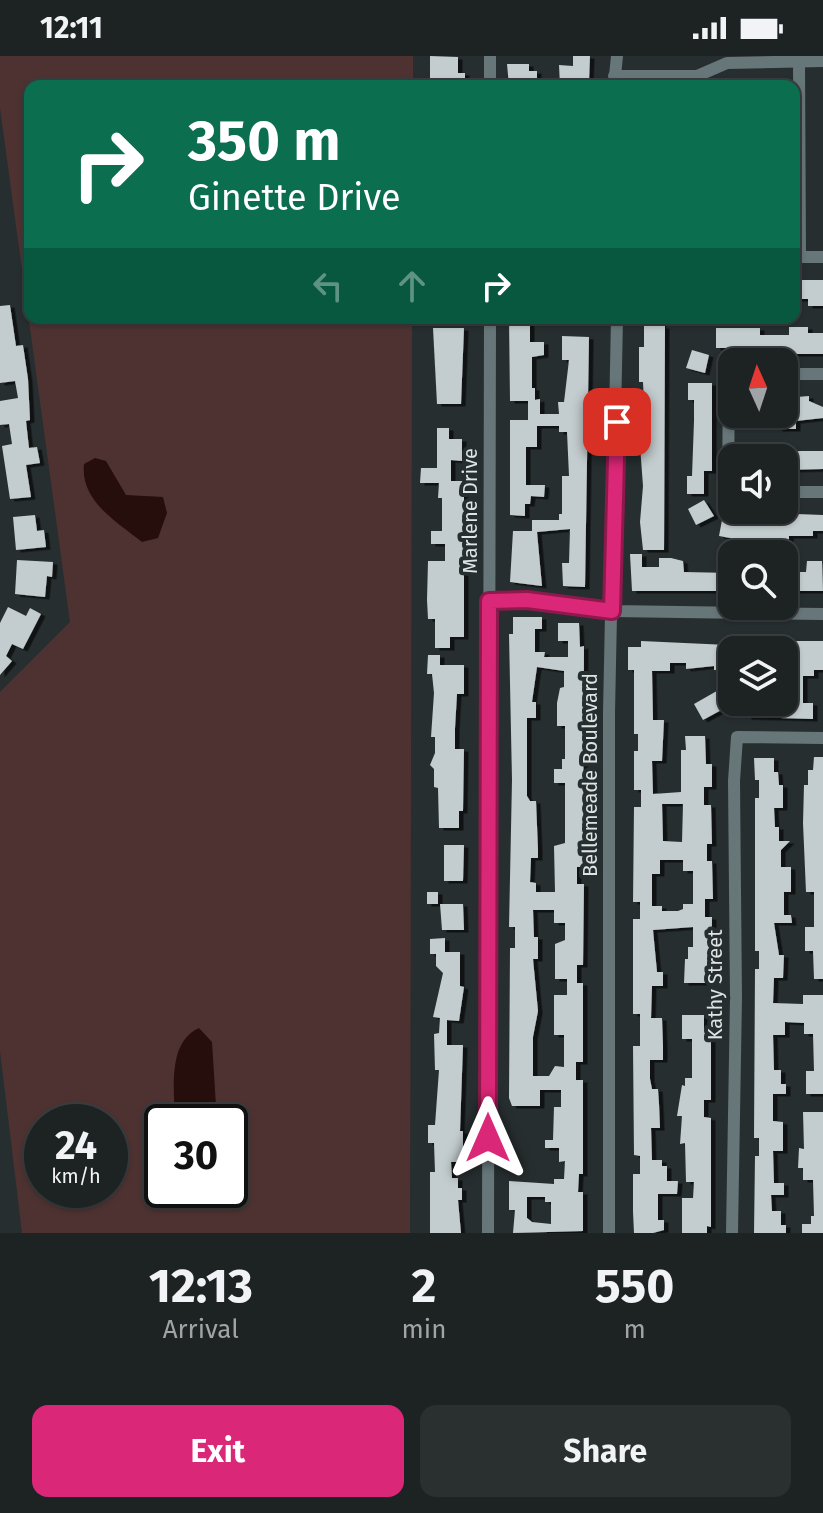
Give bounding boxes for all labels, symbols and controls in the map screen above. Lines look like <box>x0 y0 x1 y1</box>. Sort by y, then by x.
text: 12:11 <box>40 10 103 46</box>
text: 350 m <box>188 108 341 175</box>
icon: right <box>56 112 160 216</box>
text: Ginette Drive <box>188 176 401 220</box>
icon: left <box>306 264 350 308</box>
icon: ahead <box>390 264 434 308</box>
icon: right <box>474 264 518 308</box>
north arrow <box>718 348 798 428</box>
map controls <box>718 348 798 716</box>
pin <box>583 388 651 456</box>
icon: arrive <box>595 400 639 444</box>
button: sound <box>718 444 798 524</box>
street label: Marlene Drive <box>458 448 482 574</box>
button: search <box>718 540 798 620</box>
button: layers <box>718 636 798 716</box>
street label: Bellemeade Boulevard <box>578 673 602 877</box>
street label: Kathy Street <box>703 929 727 1040</box>
position arrow <box>446 1096 530 1180</box>
speed limit sign: 30 <box>144 1104 248 1208</box>
text: 24 <box>55 1122 97 1170</box>
text: km/h <box>51 1164 101 1188</box>
text: 12:13 <box>149 1257 253 1315</box>
text: 2 <box>412 1257 436 1315</box>
text: 550 <box>595 1257 674 1315</box>
text: Arrival <box>163 1314 239 1345</box>
text: min <box>402 1314 446 1345</box>
text: m <box>624 1314 646 1345</box>
button: Exit <box>32 1405 404 1497</box>
button: Share <box>420 1405 791 1497</box>

